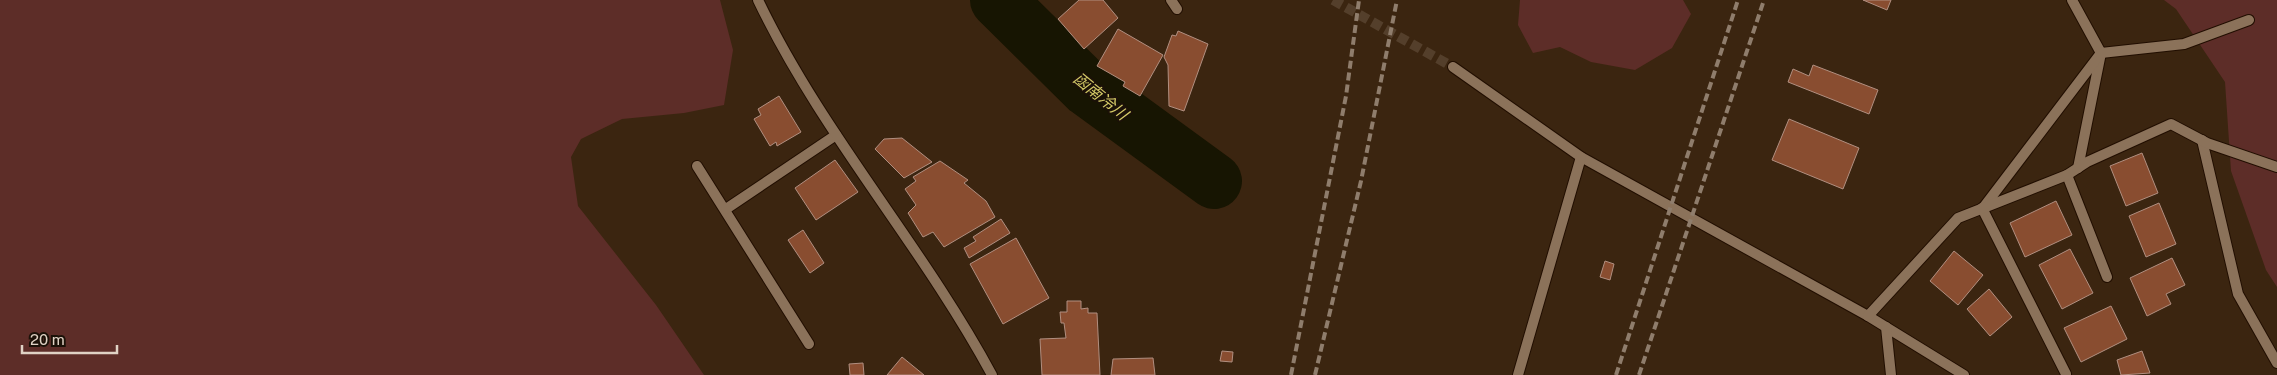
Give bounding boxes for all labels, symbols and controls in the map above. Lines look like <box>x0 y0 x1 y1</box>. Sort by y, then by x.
water label: 函南冷川 <box>1070 69 1133 125</box>
scale bar <box>22 322 118 354</box>
text: 20 m <box>30 331 65 348</box>

